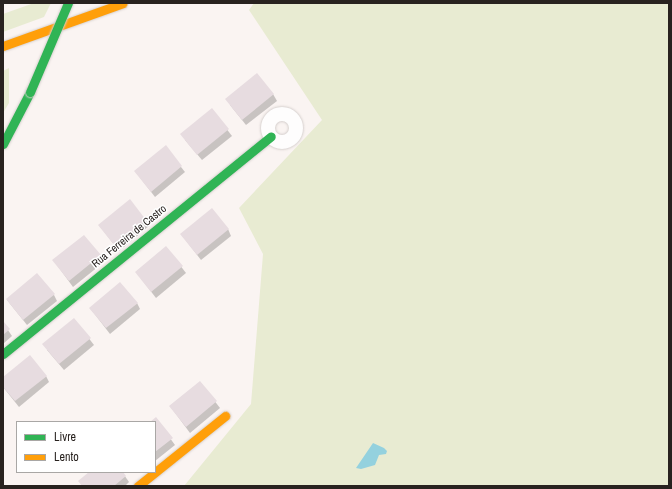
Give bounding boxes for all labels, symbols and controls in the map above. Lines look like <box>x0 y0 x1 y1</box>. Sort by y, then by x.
street label: Rua Ferreira de Castro <box>89 202 169 270</box>
legend <box>16 421 156 473</box>
text: Livre <box>54 429 76 445</box>
text: Lento <box>54 449 79 465</box>

